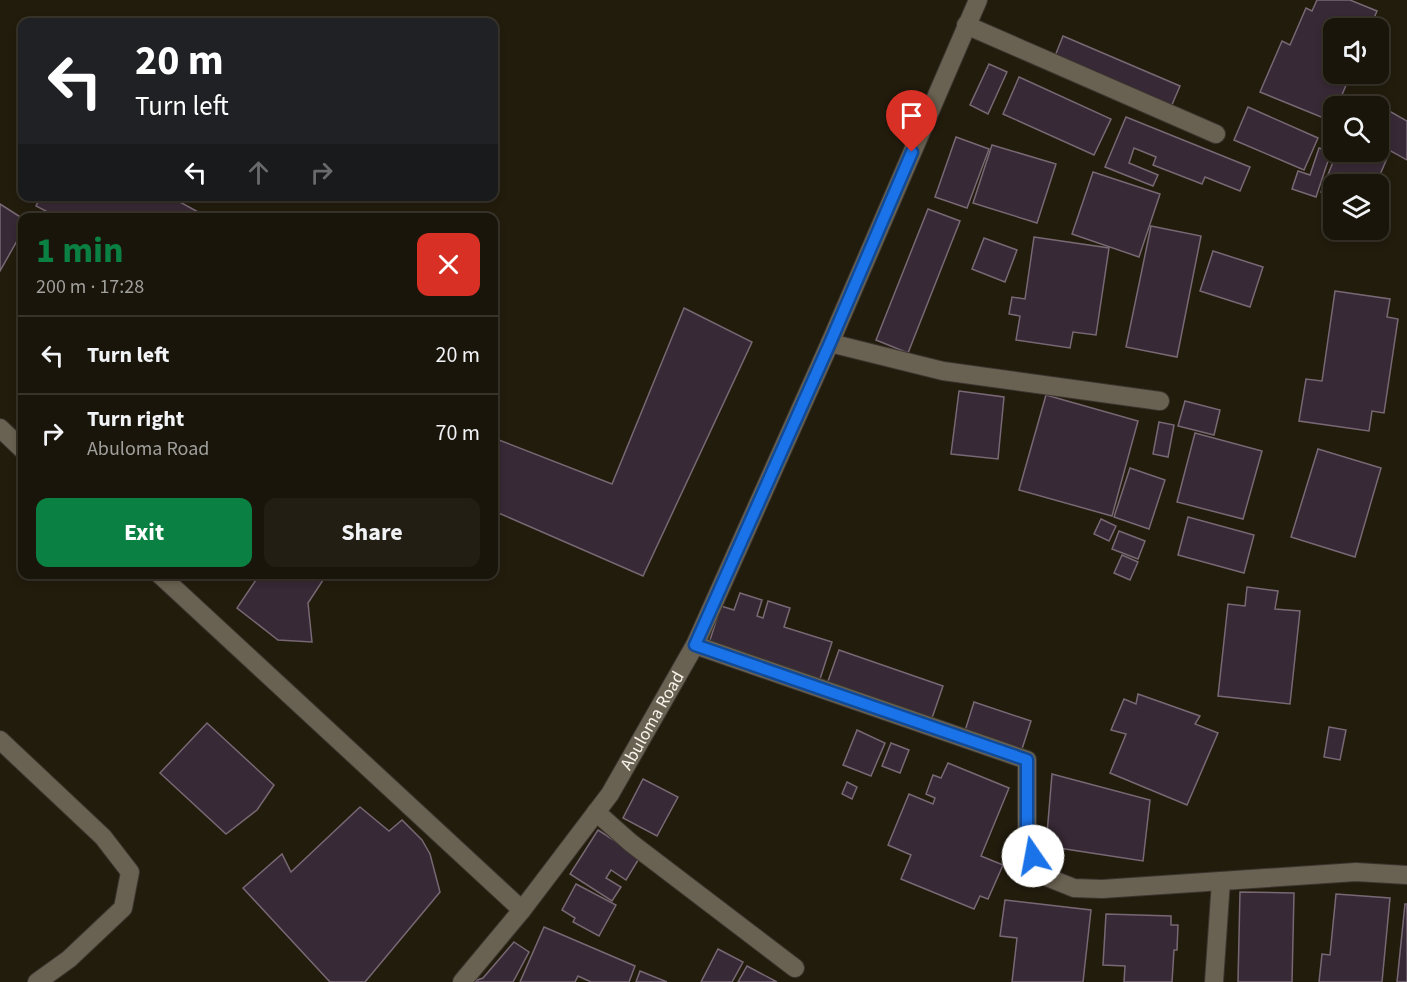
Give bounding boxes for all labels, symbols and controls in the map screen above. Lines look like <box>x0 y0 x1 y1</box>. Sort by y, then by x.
map controls <box>1323 18 1389 240</box>
button: sound <box>1323 18 1389 84</box>
text: 20 m <box>135 31 224 91</box>
icon: left <box>36 42 114 120</box>
text: Turn left <box>135 87 229 126</box>
pin <box>886 90 937 152</box>
button: search <box>1323 96 1389 162</box>
icon: arrive <box>895 99 928 132</box>
icon: left <box>179 156 212 189</box>
icon: ahead <box>242 156 275 189</box>
icon: right <box>305 156 338 189</box>
button: layers <box>1323 174 1389 240</box>
text: 1 min <box>36 225 124 276</box>
button: close <box>417 233 480 296</box>
text: 200 m · 17:28 <box>36 273 144 301</box>
icon: left <box>36 339 69 372</box>
text: Turn left <box>87 339 169 371</box>
text: 20 m <box>435 339 480 371</box>
text: Turn right <box>87 403 184 435</box>
icon: right <box>36 417 69 450</box>
text: 70 m <box>435 417 480 449</box>
text: Abuloma Road <box>87 435 209 463</box>
button: Exit <box>36 498 252 567</box>
button: Share <box>264 498 480 567</box>
street label: Abuloma Road <box>614 667 691 775</box>
position arrow <box>1001 824 1065 888</box>

